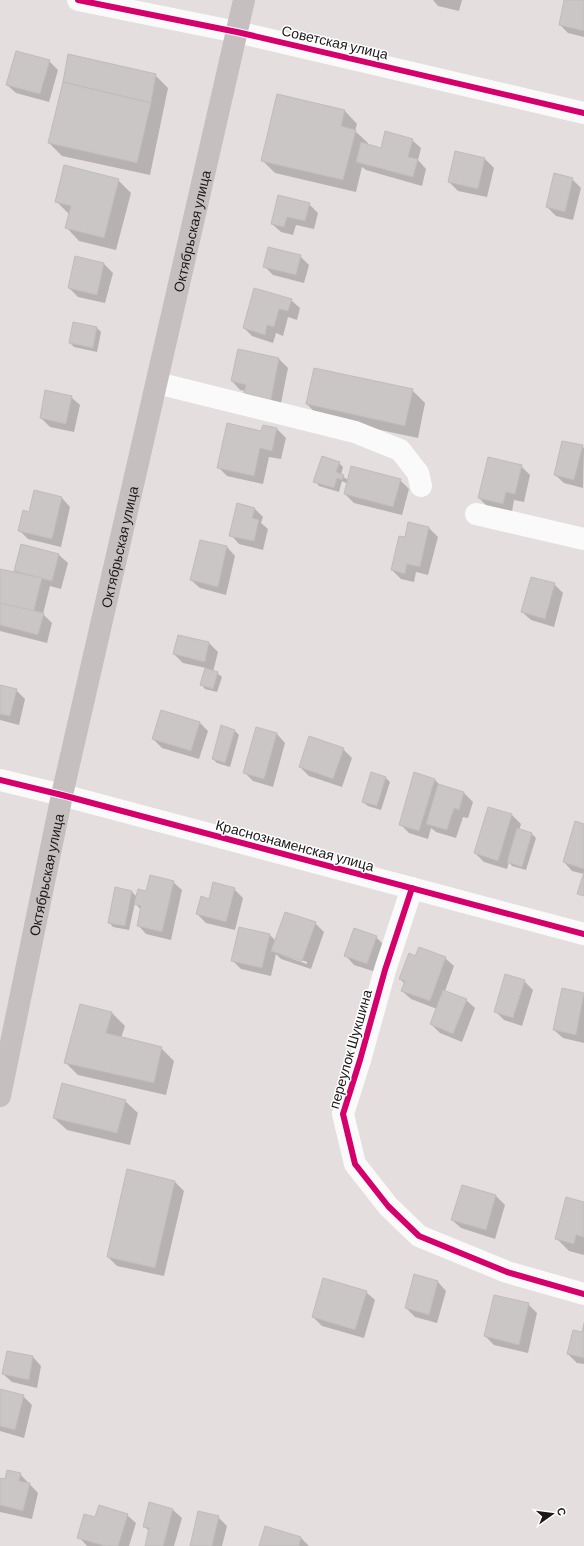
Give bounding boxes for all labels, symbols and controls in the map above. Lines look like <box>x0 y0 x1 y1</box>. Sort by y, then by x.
street label: Советская улица <box>280 21 390 63</box>
street label: Октябрьская улица <box>169 168 213 293</box>
street label: Октябрьская улица <box>97 484 141 609</box>
street label: Октябрьская улица <box>25 812 67 937</box>
street label: Краснознаменская улица <box>214 816 376 874</box>
street label: переулок Шукшина <box>325 987 375 1110</box>
north arrow <box>532 1494 572 1534</box>
text: С <box>555 1506 569 1517</box>

